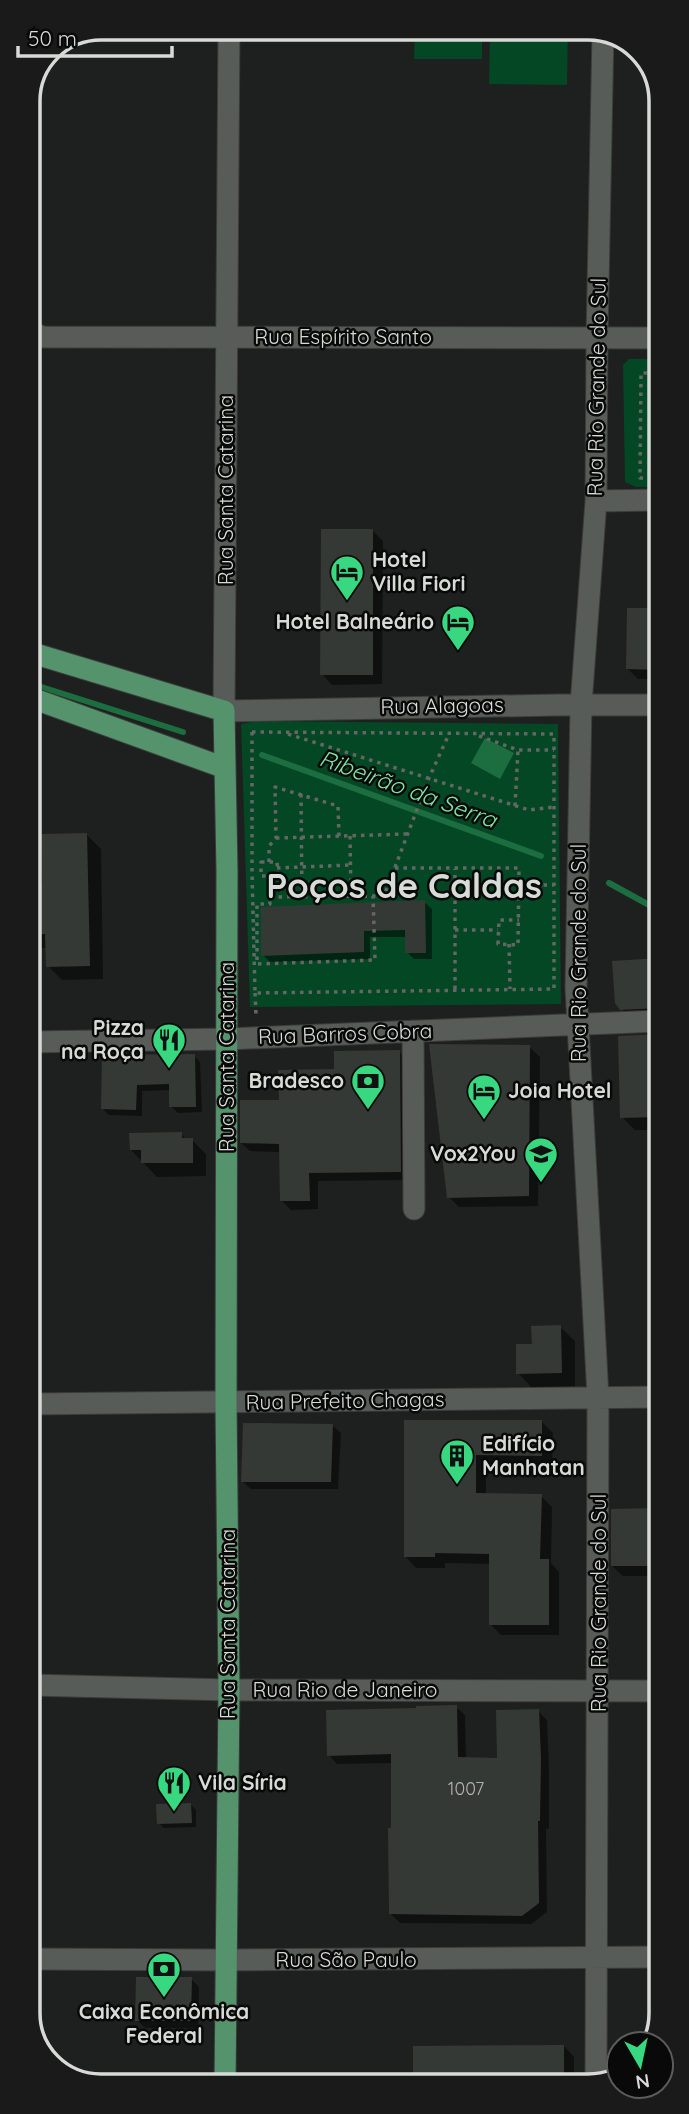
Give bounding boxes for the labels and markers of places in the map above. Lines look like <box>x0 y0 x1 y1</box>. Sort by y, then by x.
place label: Hotel Villa Fiori <box>372 546 466 596</box>
hotel icon: Hotel Villa Fiori <box>328 553 366 602</box>
hotel icon: Hotel Balneário <box>439 603 477 652</box>
place label: Hotel Balneário <box>275 608 434 634</box>
place label: Pizza na Roça <box>61 1014 144 1064</box>
restaurant icon: Pizza na Roça <box>150 1021 188 1070</box>
bank icon: Bradesco <box>349 1062 387 1111</box>
place label: Bradesco <box>248 1067 344 1093</box>
hotel icon: Joia Hotel <box>465 1072 503 1121</box>
place label: Joia Hotel <box>508 1077 611 1103</box>
school or university icon: Vox2You <box>522 1135 560 1184</box>
place label: Vox2You <box>430 1140 516 1166</box>
place label: Edifício Manhatan <box>482 1430 585 1480</box>
building icon: Edifício Manhatan <box>438 1437 476 1486</box>
restaurant icon: Vila Síria <box>155 1764 193 1813</box>
place label: Vila Síria <box>198 1769 287 1795</box>
bank icon: Caixa Econômica Federal <box>145 1950 183 1999</box>
place label: Caixa Econômica Federal <box>79 1998 249 2048</box>

